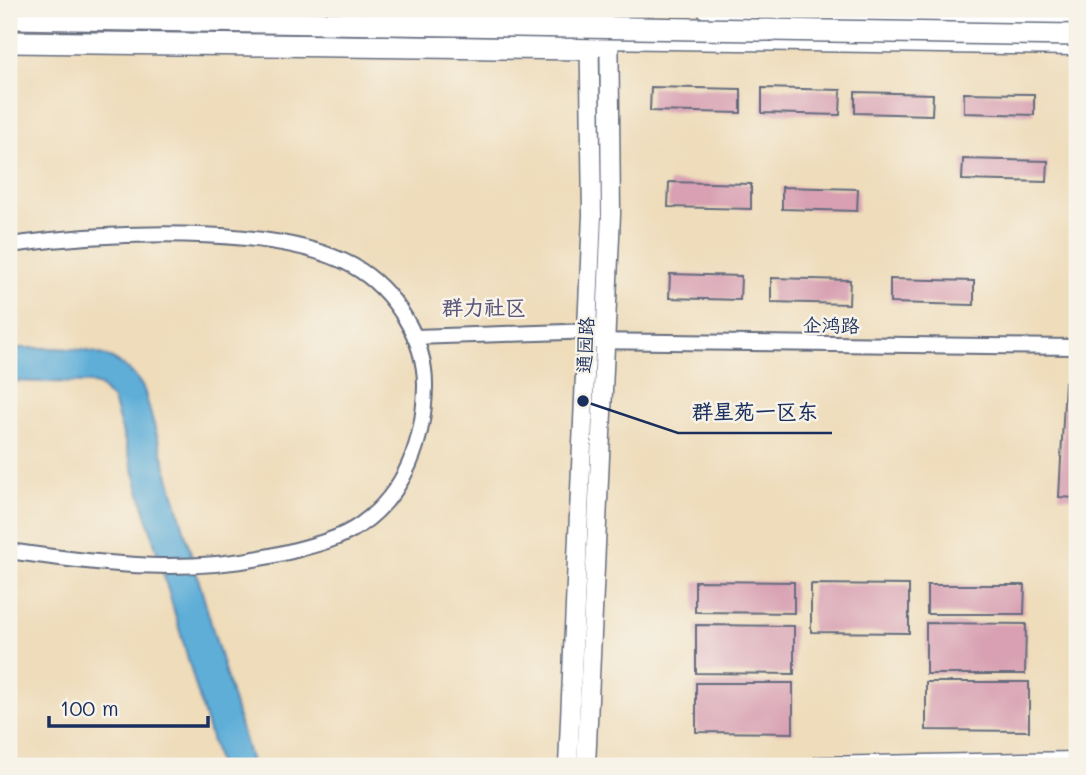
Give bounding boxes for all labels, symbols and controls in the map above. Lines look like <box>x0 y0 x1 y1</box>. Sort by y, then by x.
district label: 群力社区 <box>442 293 526 320</box>
street label: 企鸿路 <box>802 312 860 337</box>
street label: 通园路 <box>571 316 598 374</box>
callout: 群星苑一区东 <box>678 391 832 433</box>
text: 群星苑一区东 <box>692 397 818 424</box>
scale bar <box>49 684 208 728</box>
text: 100 m <box>60 694 119 721</box>

